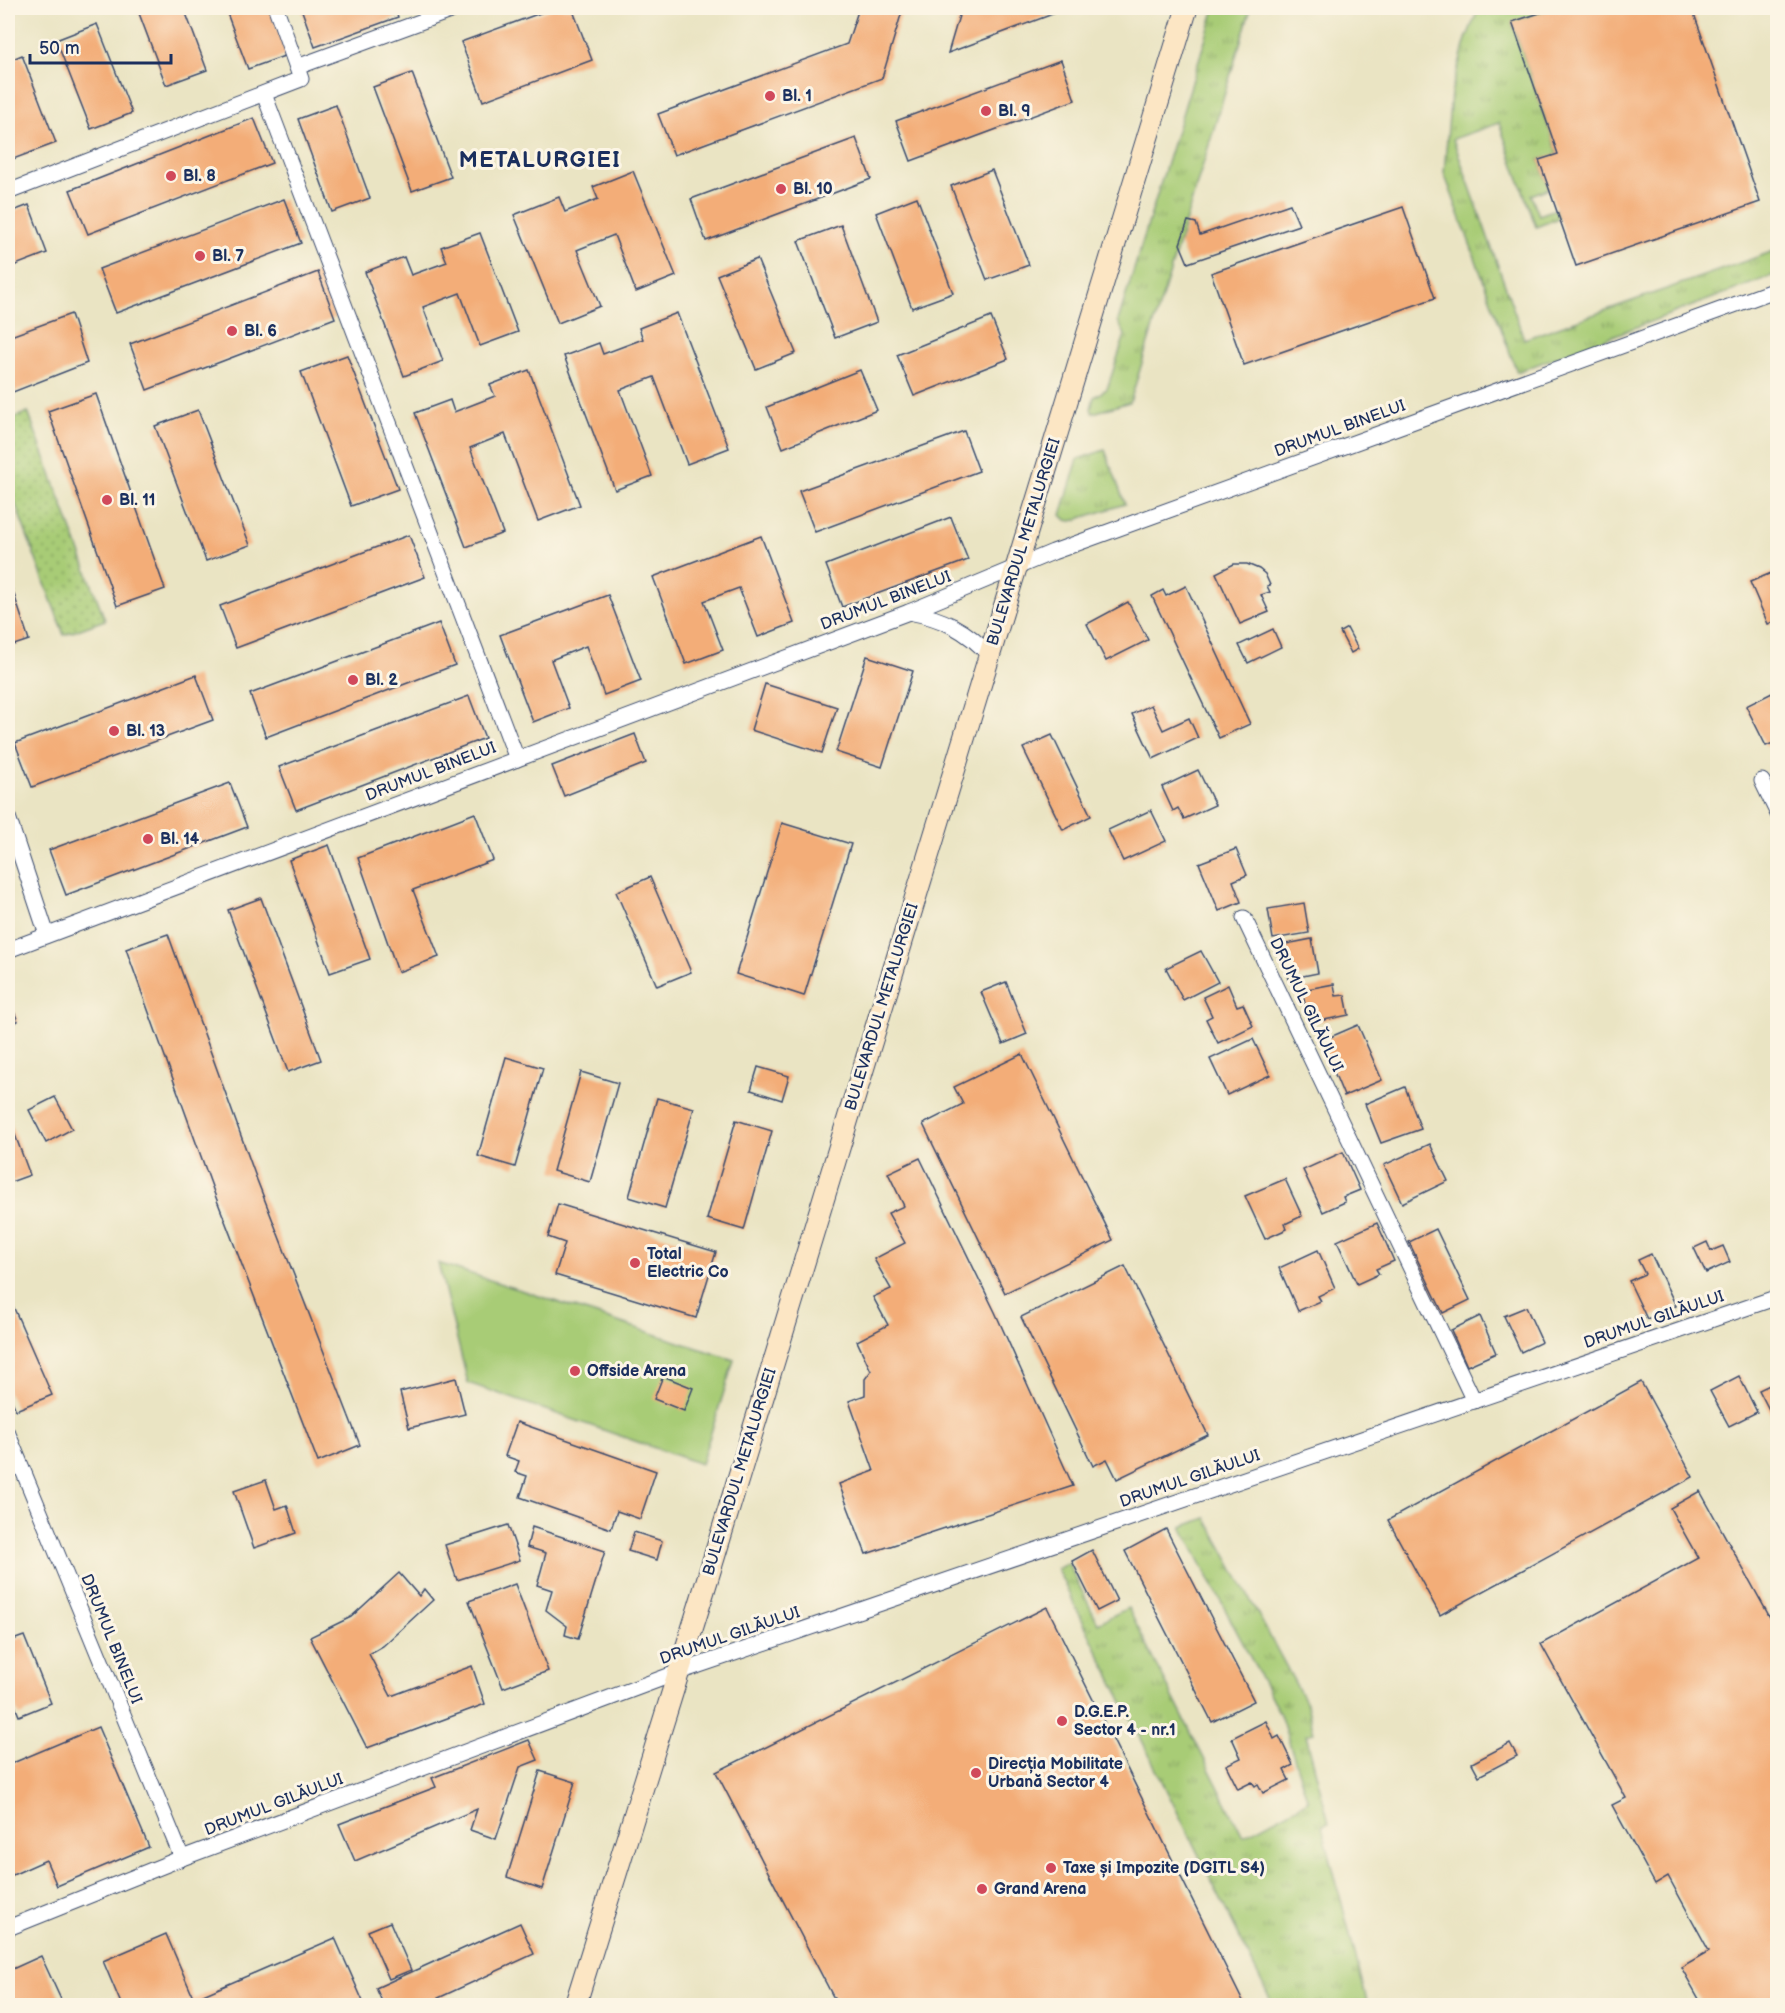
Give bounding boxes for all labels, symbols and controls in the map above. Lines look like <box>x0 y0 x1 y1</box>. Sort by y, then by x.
scale bar <box>30 27 171 65</box>
text: 50 m <box>39 38 80 59</box>
place label: Bl. 1 <box>782 87 812 106</box>
marker: Bl. 1 <box>763 89 777 103</box>
place label: Bl. 9 <box>998 102 1031 121</box>
marker: Bl. 9 <box>979 104 993 118</box>
district label: METALURGIEI <box>459 147 621 174</box>
place label: Bl. 8 <box>183 167 216 186</box>
marker: Bl. 8 <box>164 169 178 183</box>
place label: Bl. 10 <box>793 180 833 199</box>
marker: Bl. 10 <box>774 182 788 196</box>
place label: Bl. 7 <box>212 247 244 266</box>
marker: Bl. 7 <box>193 249 207 263</box>
place label: Bl. 6 <box>244 322 277 341</box>
marker: Bl. 6 <box>225 324 239 338</box>
street label: DRUMUL BINELUI <box>1272 396 1408 462</box>
street label: BULEVARDUL METALURGIEI <box>983 436 1065 648</box>
place label: Bl. 11 <box>119 491 156 510</box>
marker: Bl. 11 <box>100 493 114 507</box>
street label: DRUMUL BINELUI <box>818 567 954 635</box>
place label: Bl. 2 <box>365 671 398 690</box>
marker: Bl. 2 <box>346 673 360 687</box>
place label: Bl. 13 <box>126 722 165 741</box>
marker: Bl. 13 <box>107 724 121 738</box>
street label: DRUMUL BINELUI <box>363 738 499 806</box>
place label: Bl. 14 <box>160 830 200 849</box>
marker: Bl. 14 <box>141 832 155 846</box>
street label: BULEVARDUL METALURGIEI <box>841 901 923 1113</box>
street label: DRUMUL GILĂULUI <box>1265 934 1348 1075</box>
place label: Total Electric Co <box>647 1245 729 1282</box>
marker: Total Electric Co <box>628 1256 642 1270</box>
street label: DRUMUL GILĂULUI <box>1581 1286 1727 1353</box>
place label: Offside Arena <box>587 1362 686 1381</box>
marker: Offside Arena <box>568 1364 582 1378</box>
street label: BULEVARDUL METALURGIEI <box>699 1366 781 1578</box>
street label: DRUMUL GILĂULUI <box>1117 1445 1263 1512</box>
street label: DRUMUL BINELUI <box>76 1571 146 1707</box>
street label: DRUMUL GILĂULUI <box>657 1602 803 1669</box>
place label: D.G.E.P. Sector 4 - nr.1 <box>1074 1703 1176 1740</box>
marker: D.G.E.P. Sector 4 - nr.1 <box>1055 1714 1069 1728</box>
place label: Direcția Mobilitate Urbană Sector 4 <box>988 1755 1123 1792</box>
marker: Direcția Mobilitate Urbană Sector 4 <box>969 1766 983 1780</box>
street label: DRUMUL GILĂULUI <box>202 1769 346 1840</box>
place label: Taxe și Impozite (DGITL S4) <box>1063 1859 1265 1878</box>
marker: Taxe și Impozite (DGITL S4) <box>1044 1861 1058 1875</box>
place label: Grand Arena <box>994 1880 1086 1899</box>
marker: Grand Arena <box>975 1882 989 1896</box>

